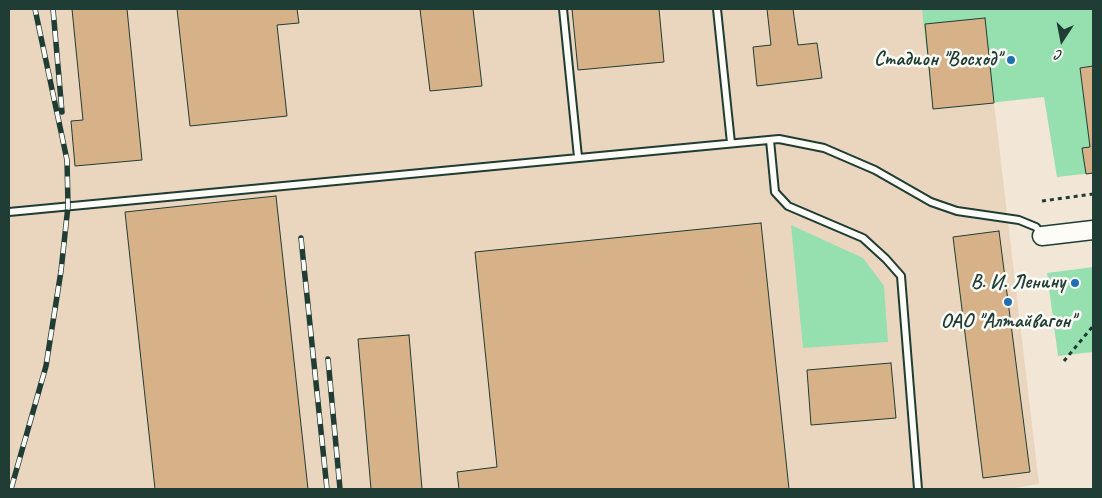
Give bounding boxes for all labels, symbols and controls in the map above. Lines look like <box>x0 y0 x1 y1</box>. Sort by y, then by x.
north arrow <box>1037 15 1087 65</box>
text: С <box>1054 46 1064 64</box>
place label: Стадион "Восход" <box>874 48 1001 72</box>
marker: Стадион "Восход" <box>1005 54 1017 66</box>
place label: В. И. Ленину <box>971 271 1065 295</box>
marker: В. И. Ленину <box>1069 277 1081 289</box>
marker: ОАО "Алтайвагон" <box>1002 296 1014 308</box>
place label: ОАО "Алтайвагон" <box>941 310 1075 334</box>

